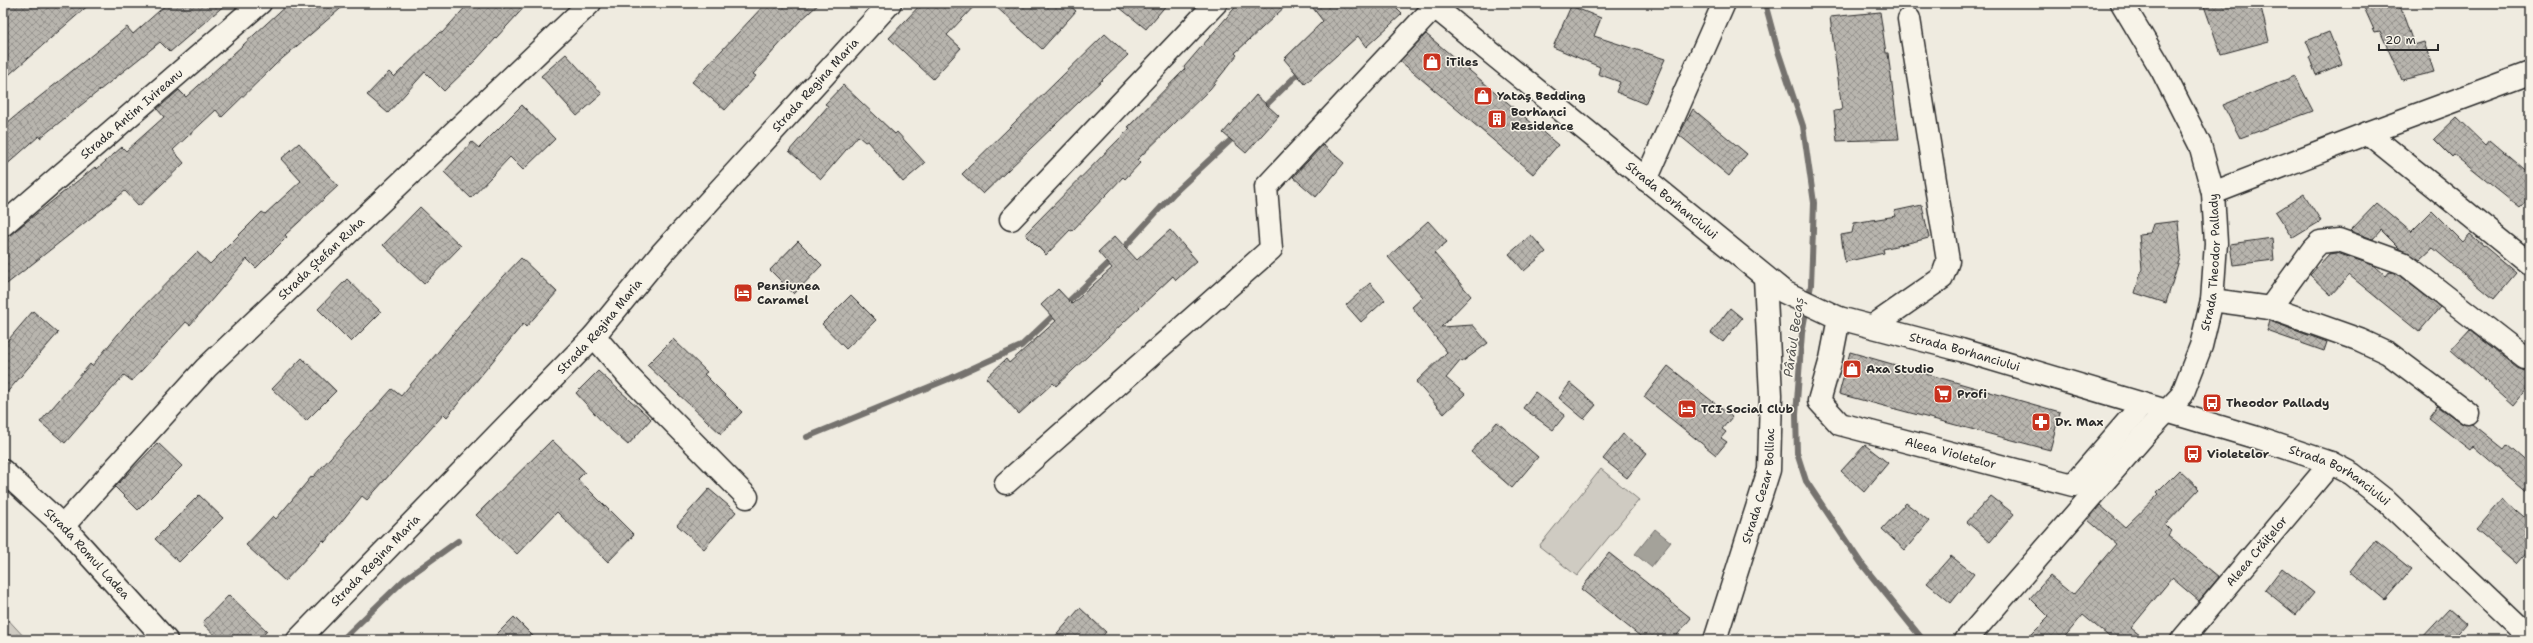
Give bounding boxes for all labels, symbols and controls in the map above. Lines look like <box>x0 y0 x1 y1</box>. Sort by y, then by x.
scale bar <box>2379 26 2438 52</box>
text: 20 m <box>2385 32 2416 48</box>
street label: Strada Regina Maria <box>768 34 863 135</box>
shop icon: iTiles <box>1421 51 1443 73</box>
place label: iTiles <box>1446 54 1478 70</box>
street label: Strada Antim Ivireanu <box>77 65 186 163</box>
shop icon: Yataş Bedding <box>1472 85 1494 107</box>
place label: Yataş Bedding <box>1497 88 1586 104</box>
place label: Borhanci Residence <box>1511 104 1574 134</box>
building icon: Borhanci Residence <box>1486 108 1508 130</box>
street label: Strada Borhanciului <box>1622 158 1721 243</box>
street label: Strada Theodor Pallady <box>2197 193 2224 333</box>
street label: Strada Ștefan Ruha <box>274 213 368 303</box>
street label: Strada Regina Maria <box>553 275 646 378</box>
place label: Pensiunea Caramel <box>757 278 821 308</box>
hotel icon: Pensiunea Caramel <box>732 282 754 304</box>
water label: Pârâul Becaș <box>1779 296 1809 378</box>
street label: Strada Borhanciului <box>1908 329 2022 375</box>
shop icon: Axa Studio <box>1841 358 1863 380</box>
place label: Axa Studio <box>1866 361 1934 377</box>
supermarket icon: Profi <box>1932 383 1954 405</box>
place label: Profi <box>1957 386 1987 402</box>
bus stop icon: Theodor Pallady <box>2201 392 2223 414</box>
place label: Theodor Pallady <box>2226 395 2329 411</box>
hotel icon: TCI Social Club <box>1676 398 1698 420</box>
place label: TCI Social Club <box>1701 401 1793 417</box>
pharmacy icon: Dr. Max <box>2030 411 2052 433</box>
place label: Dr. Max <box>2055 414 2104 430</box>
street label: Strada Cezar Bolliac <box>1738 428 1778 546</box>
street label: Aleea Violetelor <box>1903 433 1998 473</box>
street label: Strada Borhanciului <box>2287 441 2394 509</box>
bus stop icon: Violetelor <box>2182 443 2204 465</box>
place label: Violetelor <box>2207 446 2270 462</box>
street label: Strada Romul Ladea <box>41 505 134 603</box>
street label: Strada Regina Maria <box>327 511 424 610</box>
street label: Aleea Crăițelor <box>2222 512 2291 590</box>

